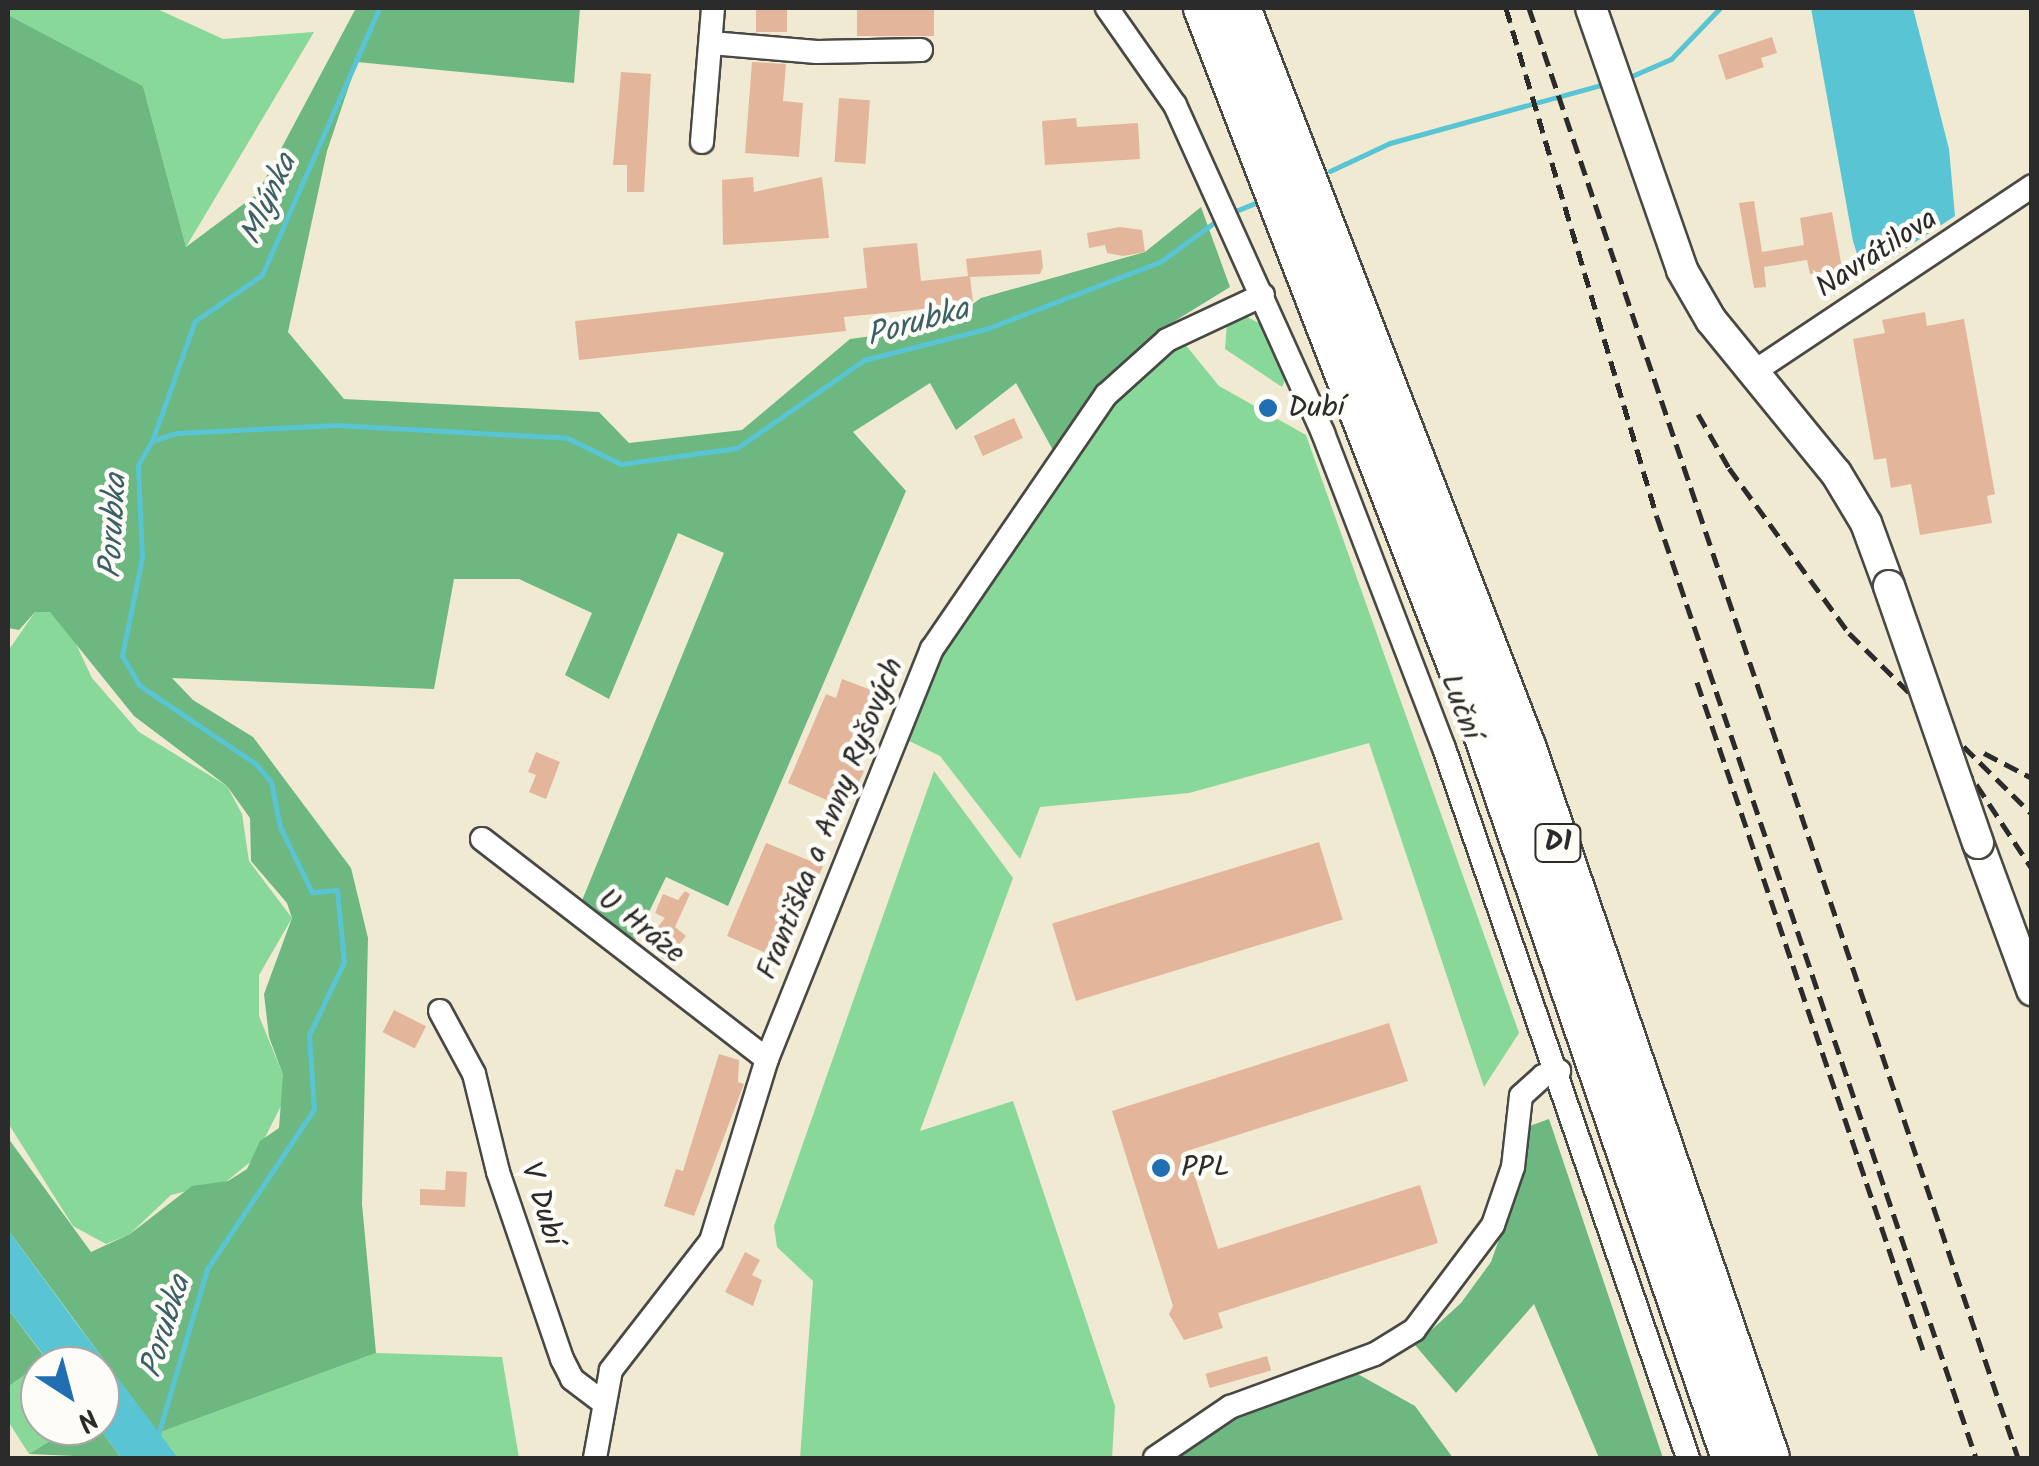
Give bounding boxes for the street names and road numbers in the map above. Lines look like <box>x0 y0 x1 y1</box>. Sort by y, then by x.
street label: Navrátilova <box>1810 201 1944 307</box>
street label: Františka a Anny Ryšových <box>750 653 912 985</box>
street label: Luční <box>1431 669 1489 745</box>
road number: D1 <box>1533 820 1583 866</box>
street label: U Hráze <box>590 882 692 972</box>
street label: V Dubí <box>511 1158 571 1250</box>

